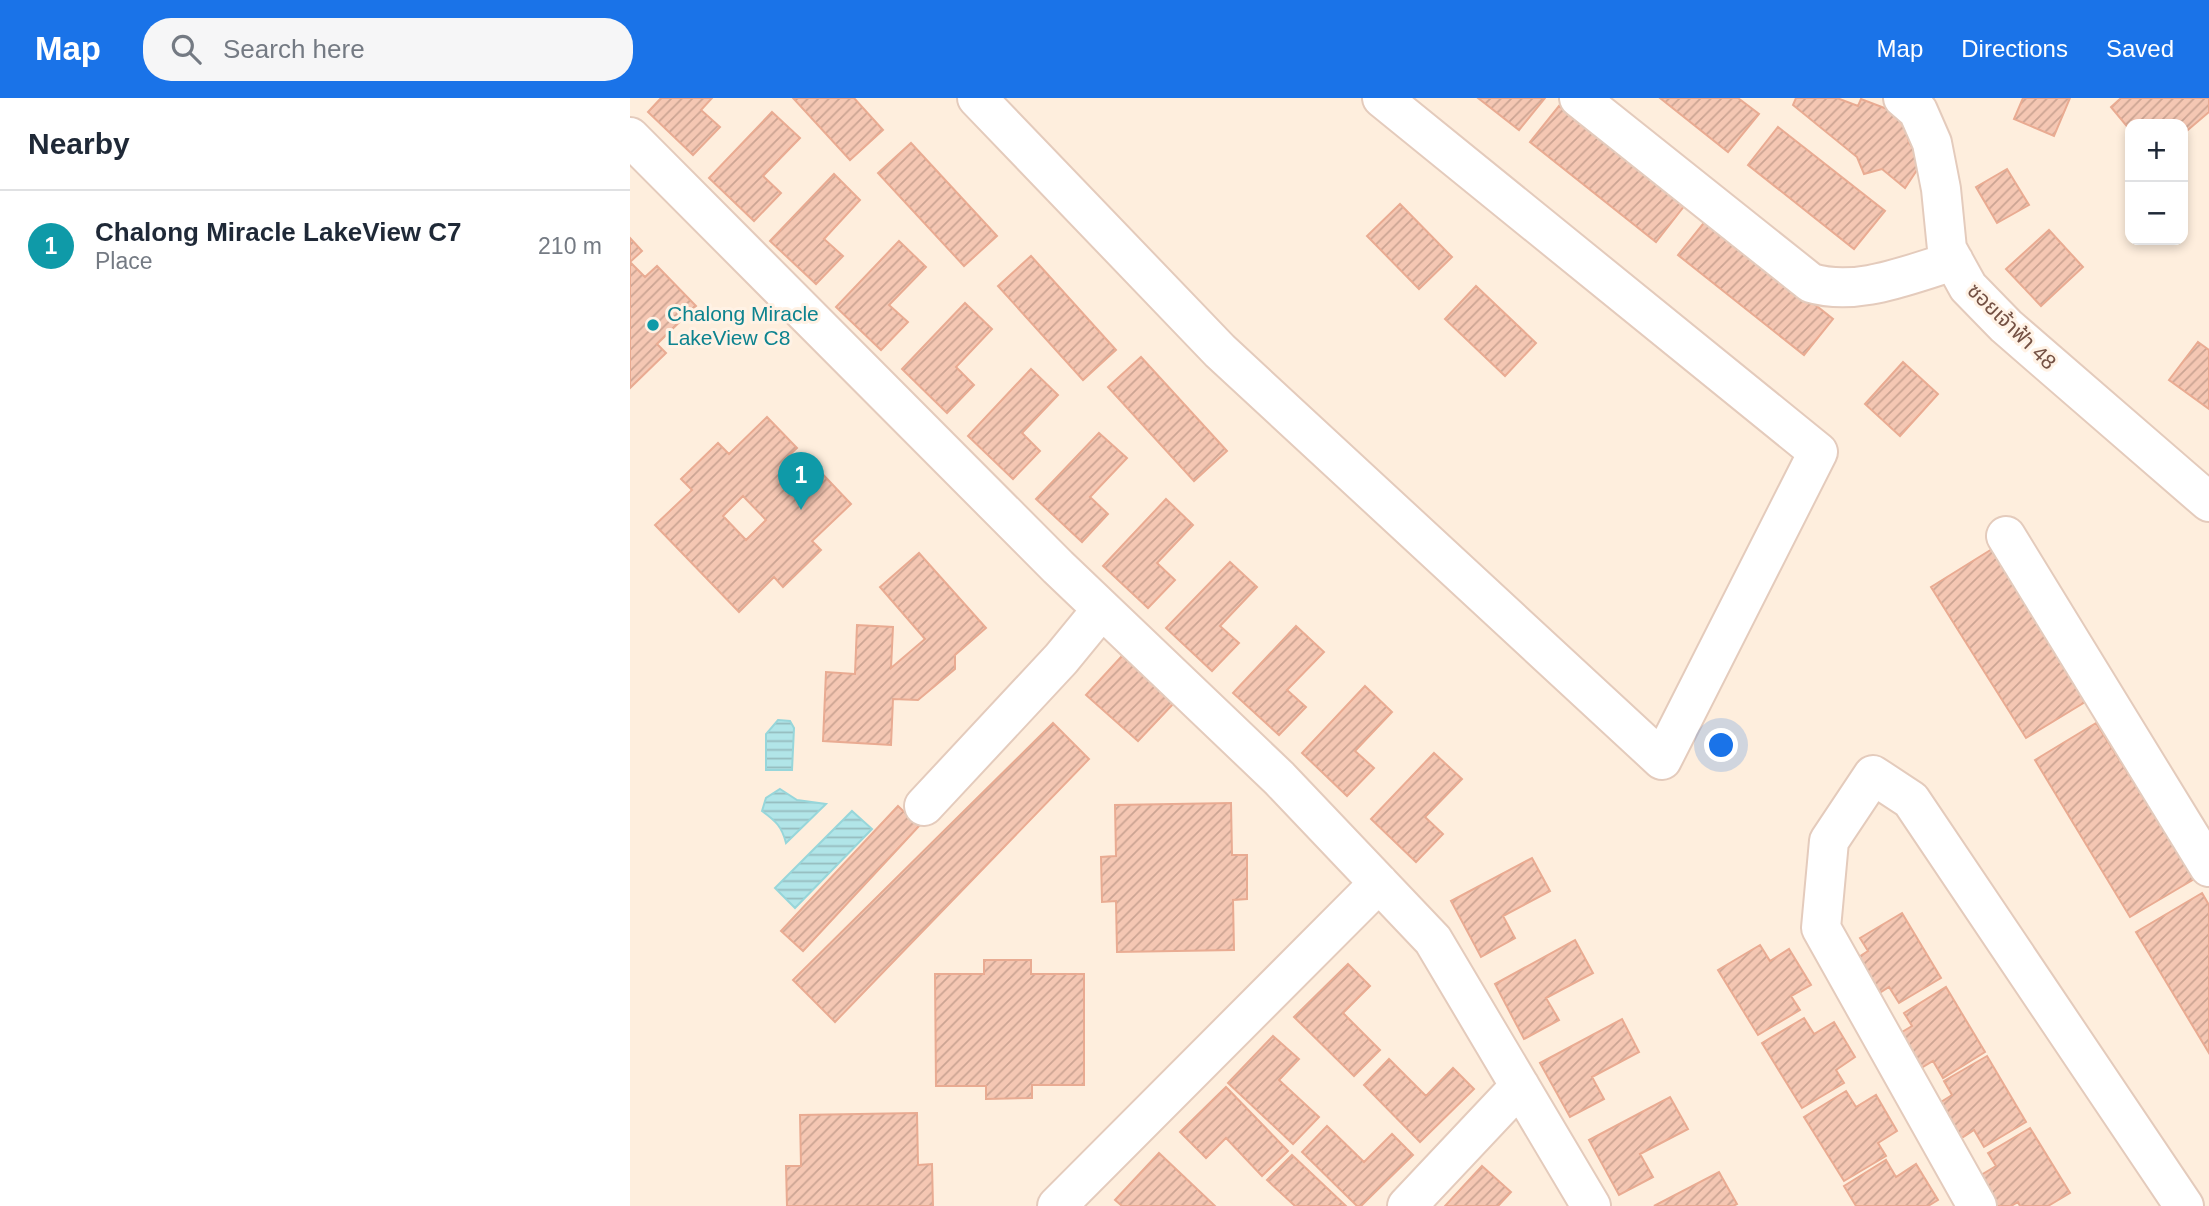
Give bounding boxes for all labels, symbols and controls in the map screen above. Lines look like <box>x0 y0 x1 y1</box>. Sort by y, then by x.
search box <box>143 18 633 81</box>
text: Map <box>35 30 101 67</box>
icon: search <box>167 30 205 68</box>
text: Search here <box>223 34 365 64</box>
text: Map <box>1877 35 1923 62</box>
text: Directions <box>1961 35 2068 62</box>
text: Saved <box>2106 35 2174 62</box>
map controls <box>2125 119 2188 245</box>
button: + <box>2125 119 2188 182</box>
text: Nearby <box>28 127 130 160</box>
button: − <box>2125 182 2188 245</box>
text: Chalong Miracle LakeView C7 <box>95 217 462 247</box>
text: 1 <box>45 233 57 259</box>
text: 210 m <box>538 233 602 259</box>
text: Place <box>95 248 153 274</box>
street label: ซอยเจ้าฟ้า 48 <box>1963 278 2061 374</box>
place label: Chalong Miracle LakeView C8 <box>667 302 819 349</box>
marker: Chalong Miracle LakeView C8 <box>645 317 661 333</box>
pin: 1 <box>778 452 824 510</box>
your location <box>1704 728 1738 762</box>

